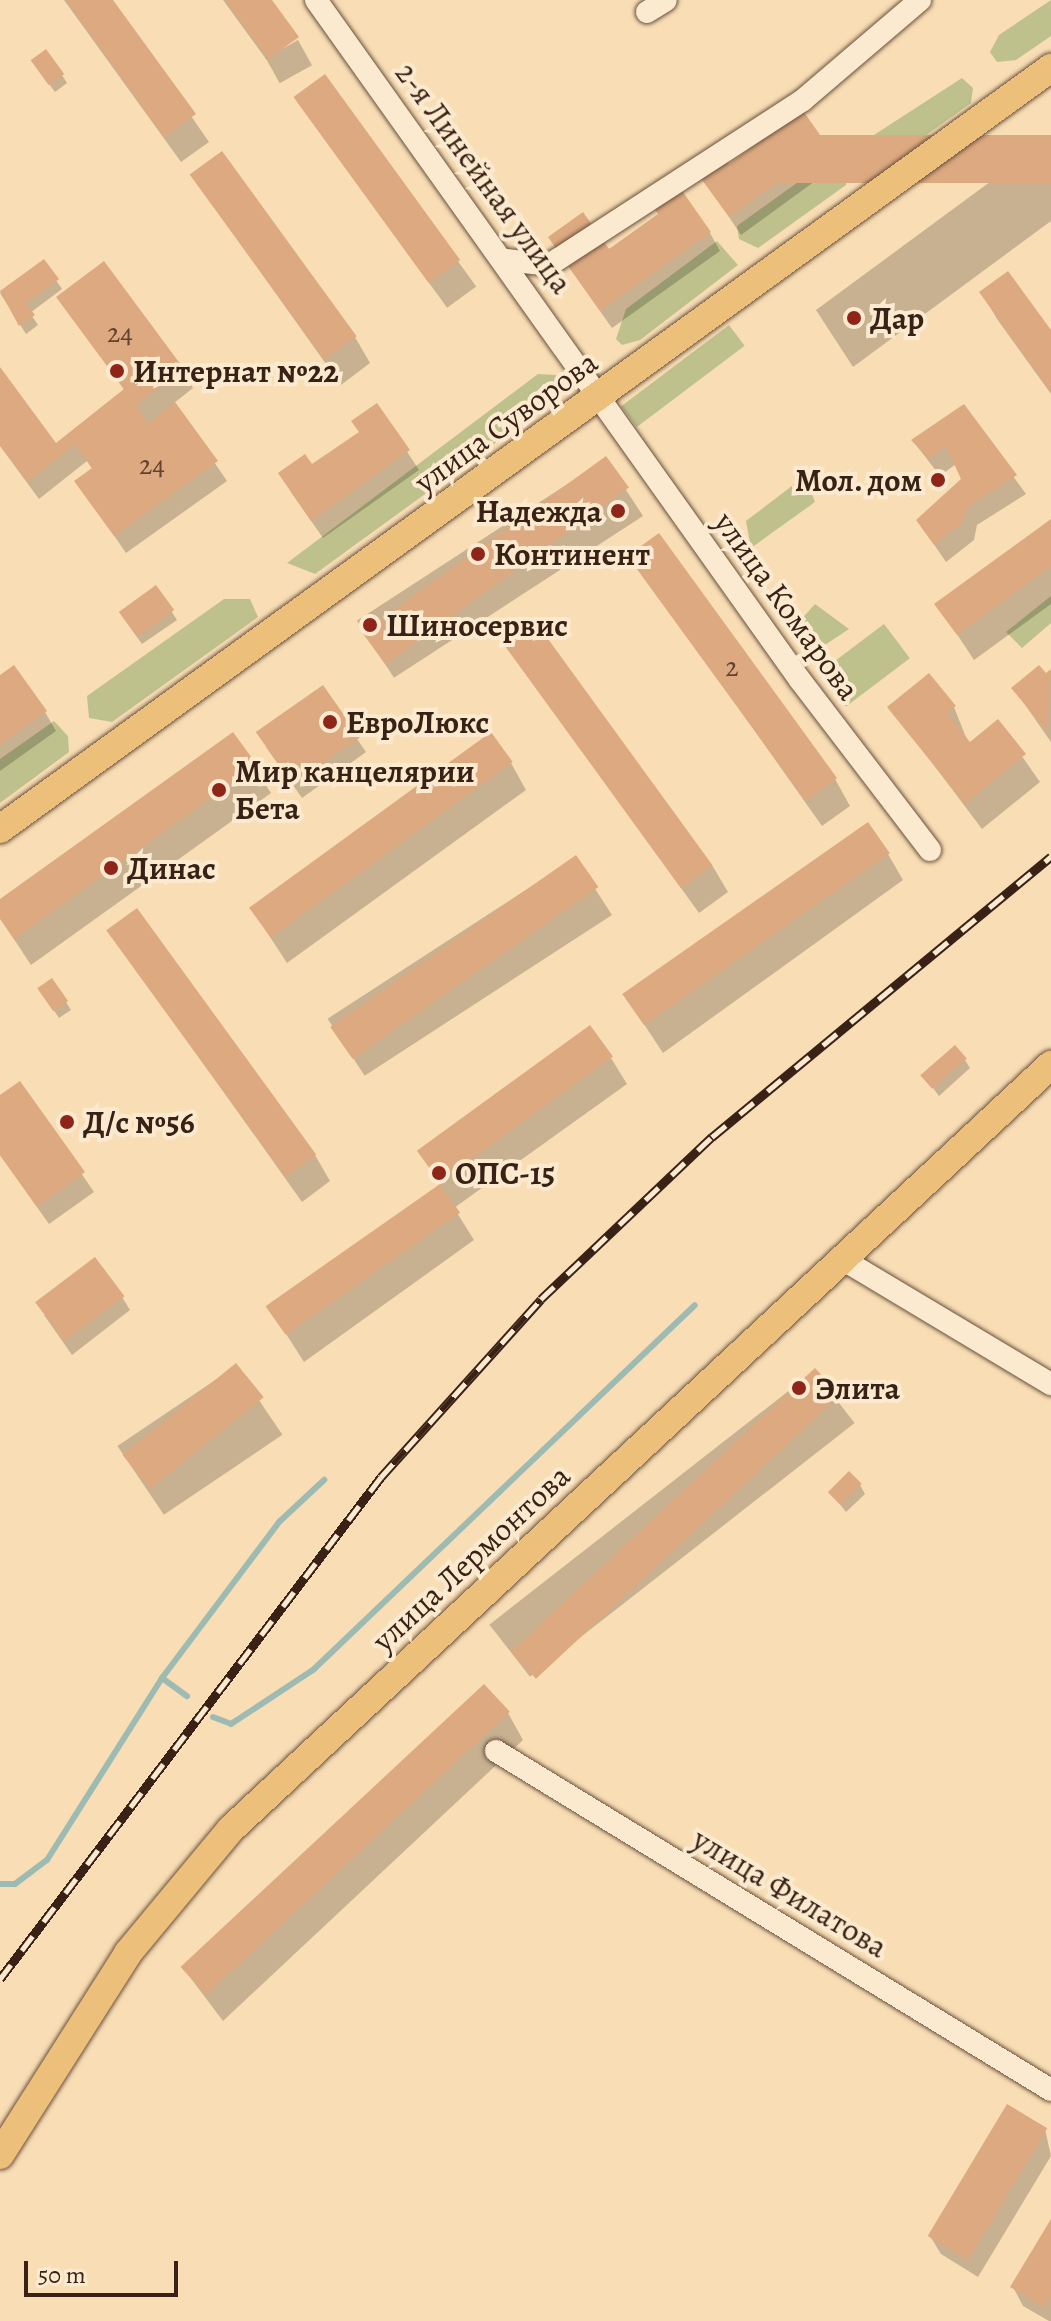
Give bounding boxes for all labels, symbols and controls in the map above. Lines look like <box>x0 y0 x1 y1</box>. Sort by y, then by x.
street label: 2-я Линейная улица <box>387 55 581 301</box>
place label: Дар <box>870 299 924 337</box>
marker: Дар <box>845 309 863 327</box>
house number: 24 <box>107 316 133 350</box>
street label: улица Суворова <box>407 343 605 501</box>
place label: Интернат №22 <box>133 352 339 390</box>
marker: Интернат №22 <box>108 362 126 380</box>
house number: 24 <box>139 448 165 482</box>
place label: Мол. дом <box>794 461 922 499</box>
marker: Мол. дом <box>929 471 947 489</box>
place label: Надежда <box>476 492 602 530</box>
marker: Надежда <box>609 502 627 520</box>
street label: улица Комарова <box>706 505 868 707</box>
place label: Континент <box>494 535 650 573</box>
marker: Континент <box>469 545 487 563</box>
place label: Шиносервис <box>386 606 568 644</box>
marker: Шиносервис <box>361 616 379 634</box>
house number: 2 <box>725 650 739 684</box>
place label: ЕвроЛюкс <box>346 703 489 741</box>
marker: ЕвроЛюкс <box>321 713 339 731</box>
place label: Мир канцелярии Бета <box>235 753 475 828</box>
marker: Мир канцелярии Бета <box>210 781 228 799</box>
place label: Динас <box>127 849 216 887</box>
marker: Динас <box>102 859 120 877</box>
place label: Д/с №56 <box>83 1103 195 1141</box>
marker: Д/с №56 <box>58 1113 76 1131</box>
place label: ОПС-15 <box>455 1154 555 1192</box>
marker: ОПС-15 <box>430 1164 448 1182</box>
place label: Элита <box>815 1369 900 1407</box>
marker: Элита <box>790 1379 808 1397</box>
street label: улица Лермонтова <box>364 1457 578 1659</box>
street label: улица Филатова <box>686 1820 894 1966</box>
scale bar <box>28 2245 182 2295</box>
text: 50 m <box>38 2259 86 2291</box>

